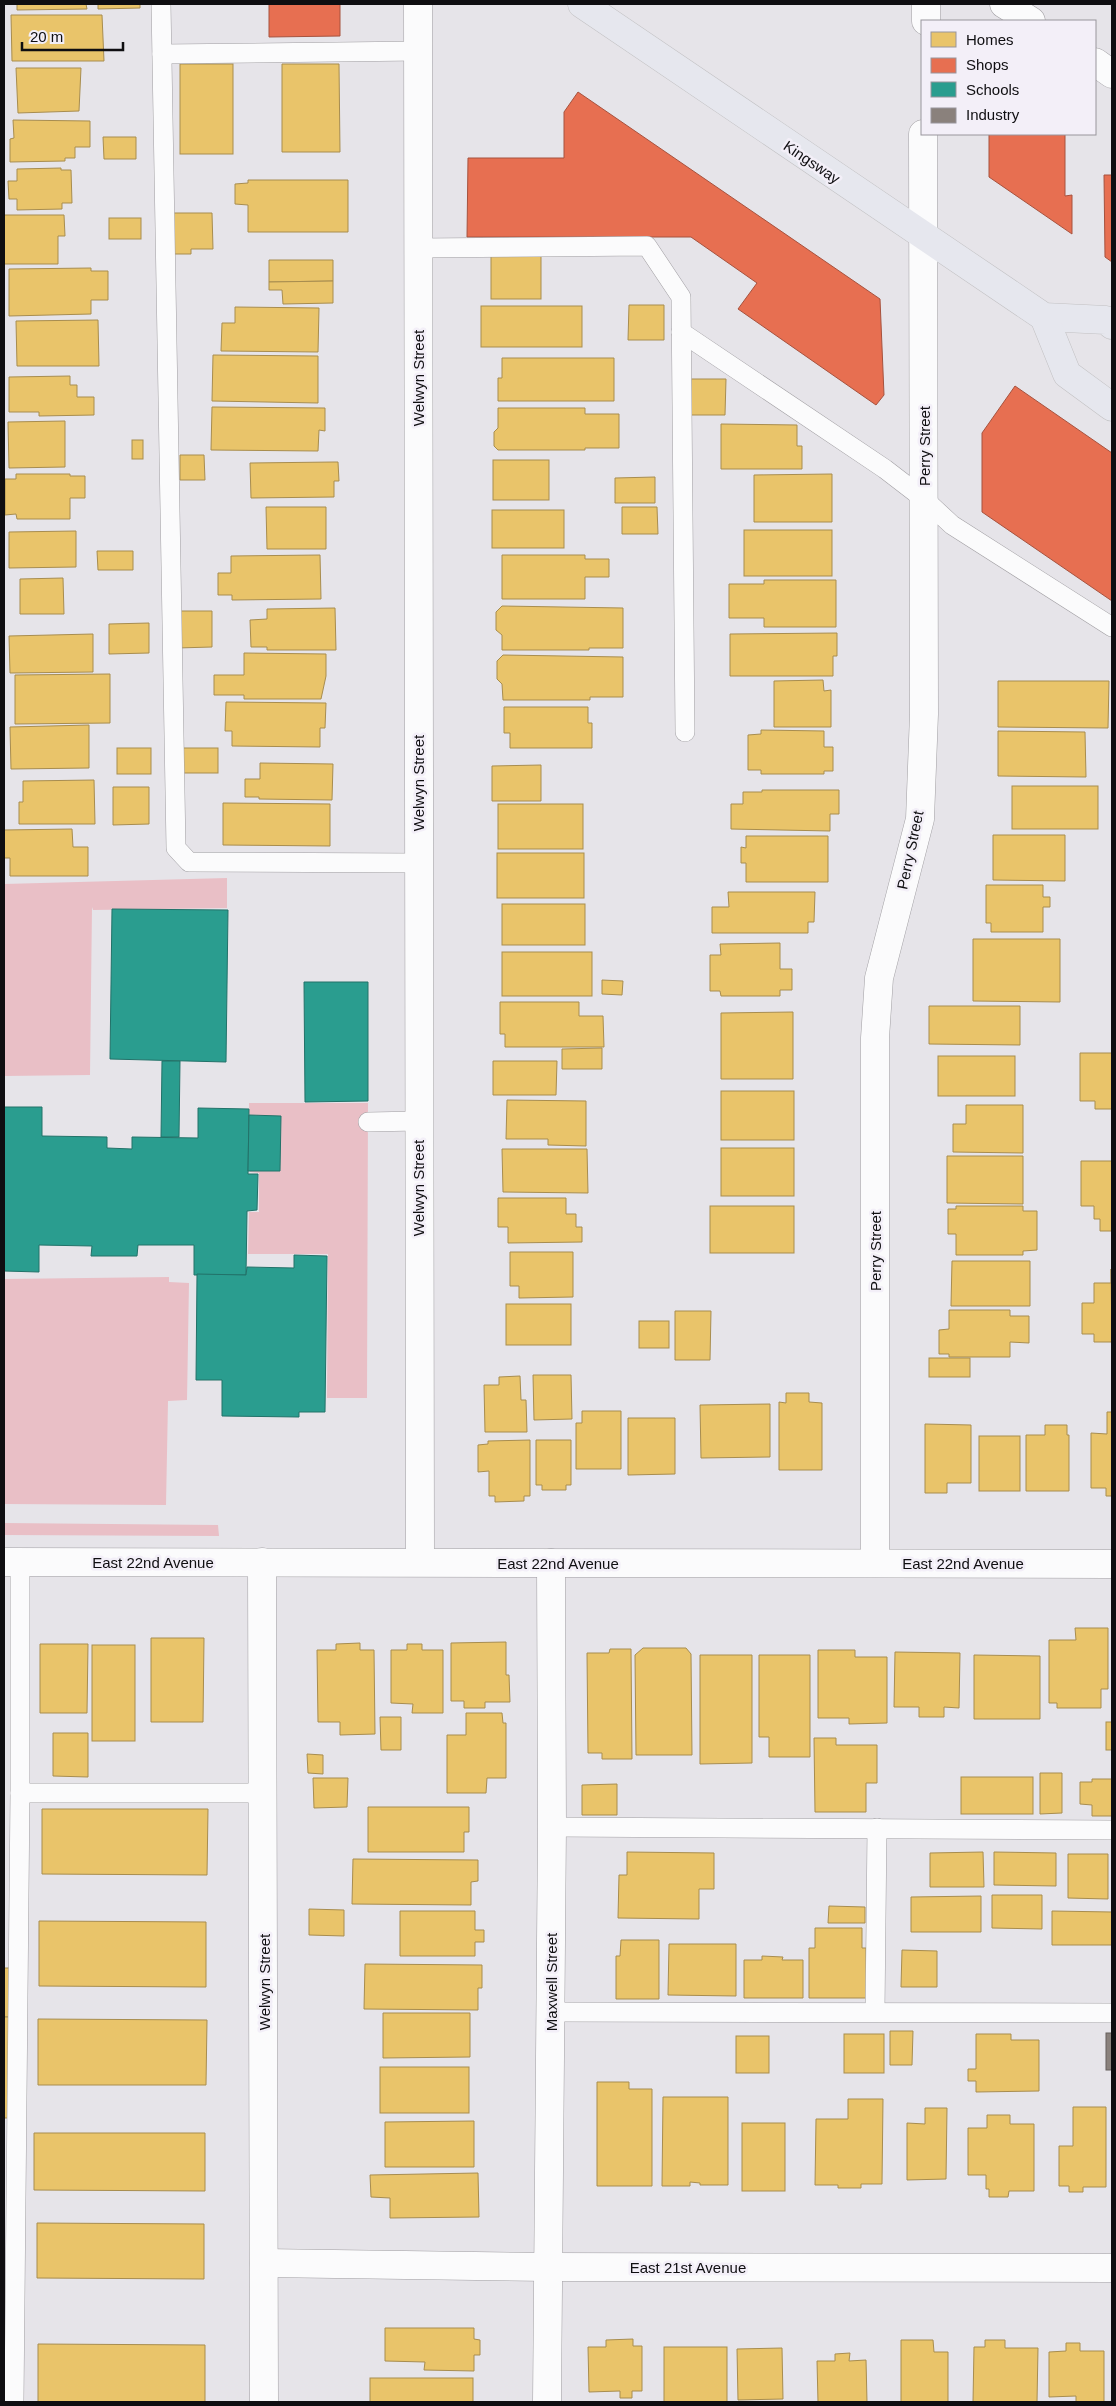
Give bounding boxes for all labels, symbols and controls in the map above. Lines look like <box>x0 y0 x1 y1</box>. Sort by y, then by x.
scale bar <box>22 20 124 52</box>
legend <box>921 20 1096 135</box>
text: 20 m <box>30 28 63 45</box>
text: Homes <box>966 31 1014 48</box>
text: Shops <box>966 56 1009 73</box>
text: Schools <box>966 81 1019 98</box>
text: Industry <box>966 106 1020 123</box>
street label: Kingsway <box>781 137 844 187</box>
street label: Welwyn Street <box>410 329 427 426</box>
street label: Perry Street <box>916 405 933 486</box>
street label: Welwyn Street <box>410 734 427 831</box>
street label: Perry Street <box>893 808 927 891</box>
street label: Welwyn Street <box>410 1139 427 1236</box>
street label: Perry Street <box>867 1210 884 1291</box>
street label: East 22nd Avenue <box>92 1554 214 1571</box>
street label: East 22nd Avenue <box>497 1555 619 1572</box>
street label: East 22nd Avenue <box>902 1555 1024 1572</box>
street label: Maxwell Street <box>543 1932 560 2031</box>
street label: Welwyn Street <box>256 1933 273 2030</box>
street label: East 21st Avenue <box>630 2259 746 2276</box>

